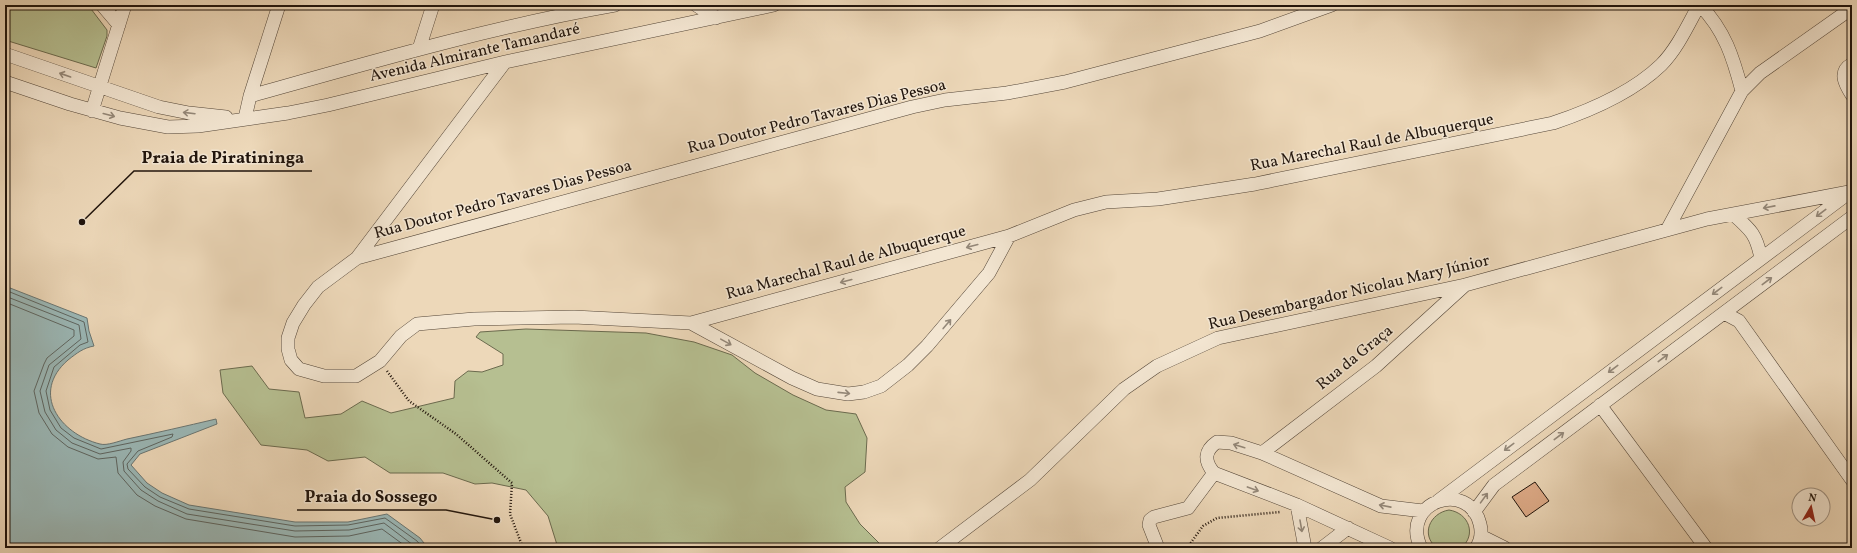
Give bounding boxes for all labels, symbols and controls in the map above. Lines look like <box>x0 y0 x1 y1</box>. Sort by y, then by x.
street label: Avenida Almirante Tamandaré <box>368 18 582 88</box>
one-way arrow <box>59 71 72 78</box>
street label: Rua Doutor Pedro Tavares Dias Pessoa <box>685 74 949 160</box>
one-way arrow <box>183 109 196 117</box>
street label: Rua Marechal Raul de Albuquerque <box>1248 109 1496 177</box>
one-way arrow <box>102 112 115 119</box>
callout: Praia de Piratininga <box>134 142 312 171</box>
text: Praia de Piratininga <box>142 147 304 170</box>
street label: Rua Doutor Pedro Tavares Dias Pessoa <box>372 155 634 245</box>
one-way arrow <box>1763 204 1776 212</box>
one-way arrow <box>1815 209 1826 217</box>
street label: Rua Marechal Raul de Albuquerque <box>724 220 968 306</box>
one-way arrow <box>965 243 978 250</box>
street label: Rua Desembargador Nicolau Mary Júnior <box>1206 250 1492 336</box>
one-way arrow <box>1762 276 1773 285</box>
one-way arrow <box>840 277 853 285</box>
one-way arrow <box>1711 287 1722 296</box>
one-way arrow <box>943 318 952 329</box>
street label: Rua da Graça <box>1312 320 1398 396</box>
one-way arrow <box>719 339 731 346</box>
one-way arrow <box>1657 354 1668 363</box>
one-way arrow <box>1607 365 1618 374</box>
one-way arrow <box>837 390 850 397</box>
one-way arrow <box>1553 432 1564 440</box>
one-way arrow <box>1233 442 1246 449</box>
one-way arrow <box>1503 443 1514 452</box>
callout: Praia do Sossego <box>297 481 446 510</box>
one-way arrow <box>1247 485 1259 493</box>
text: Praia do Sossego <box>304 486 438 509</box>
north arrow <box>1791 487 1831 527</box>
text: N <box>1807 491 1817 507</box>
one-way arrow <box>1480 493 1488 504</box>
one-way arrow <box>1378 501 1391 509</box>
one-way arrow <box>1297 520 1305 533</box>

